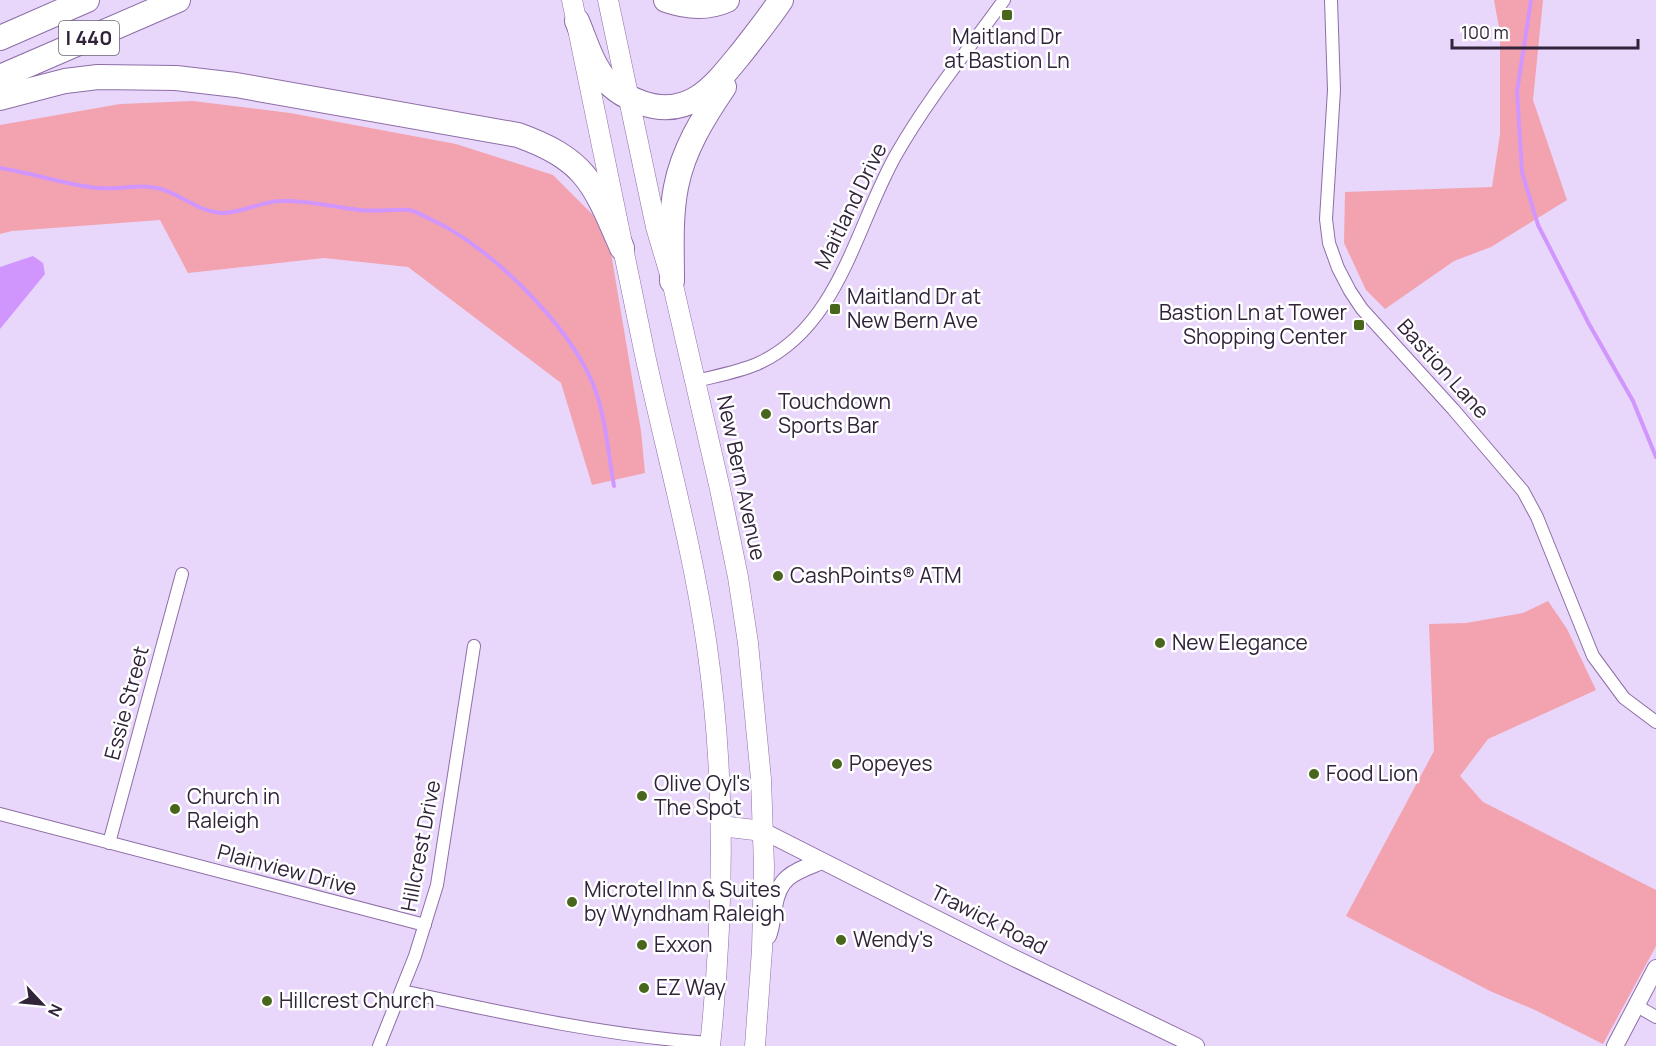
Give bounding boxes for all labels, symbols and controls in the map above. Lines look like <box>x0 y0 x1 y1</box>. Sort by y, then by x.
marker: Maitland Dr at Bastion Ln <box>1000 8 1014 22</box>
scale bar <box>1452 12 1638 50</box>
text: 100 m <box>1461 20 1509 44</box>
road number: I 440 <box>59 21 119 55</box>
place label: Maitland Dr at Bastion Ln <box>944 22 1070 74</box>
street label: Maitland Drive <box>807 138 893 273</box>
place label: Maitland Dr at New Bern Ave <box>847 282 981 334</box>
place label: Bastion Ln at Tower Shopping Center <box>1159 298 1347 350</box>
marker: Maitland Dr at New Bern Ave <box>828 302 842 316</box>
street label: Bastion Lane <box>1392 312 1496 424</box>
marker: Bastion Ln at Tower Shopping Center <box>1352 318 1366 332</box>
place label: Touchdown Sports Bar <box>778 387 891 439</box>
street label: New Bern Avenue <box>711 393 773 563</box>
marker: Touchdown Sports Bar <box>759 407 773 421</box>
place label: CashPoints® ATM <box>790 561 962 589</box>
marker: CashPoints® ATM <box>771 569 785 583</box>
place label: New Elegance <box>1172 628 1308 656</box>
marker: New Elegance <box>1153 636 1167 650</box>
street label: Essie Street <box>97 643 155 763</box>
place label: Popeyes <box>849 749 933 777</box>
marker: Popeyes <box>830 757 844 771</box>
place label: Food Lion <box>1326 759 1418 787</box>
marker: Food Lion <box>1307 767 1321 781</box>
place label: Olive Oyl's The Spot <box>654 769 750 821</box>
street label: Hillcrest Drive <box>394 778 446 914</box>
place label: Church in Raleigh <box>187 782 280 834</box>
marker: Olive Oyl's The Spot <box>635 789 649 803</box>
marker: Church in Raleigh <box>168 802 182 816</box>
street label: Plainview Drive <box>214 837 360 901</box>
place label: Microtel Inn & Suites by Wyndham Raleigh <box>584 875 785 927</box>
street label: Trawick Road <box>927 878 1052 960</box>
marker: Microtel Inn & Suites by Wyndham Raleigh <box>565 895 579 909</box>
place label: Wendy's <box>853 925 933 953</box>
place label: Exxon <box>654 930 713 958</box>
marker: Wendy's <box>834 933 848 947</box>
marker: Exxon <box>635 938 649 952</box>
place label: EZ Way <box>656 973 726 1001</box>
north arrow <box>12 974 72 1034</box>
marker: EZ Way <box>637 981 651 995</box>
place label: Hillcrest Church <box>279 986 434 1014</box>
marker: Hillcrest Church <box>260 994 274 1008</box>
text: N <box>43 1001 68 1021</box>

